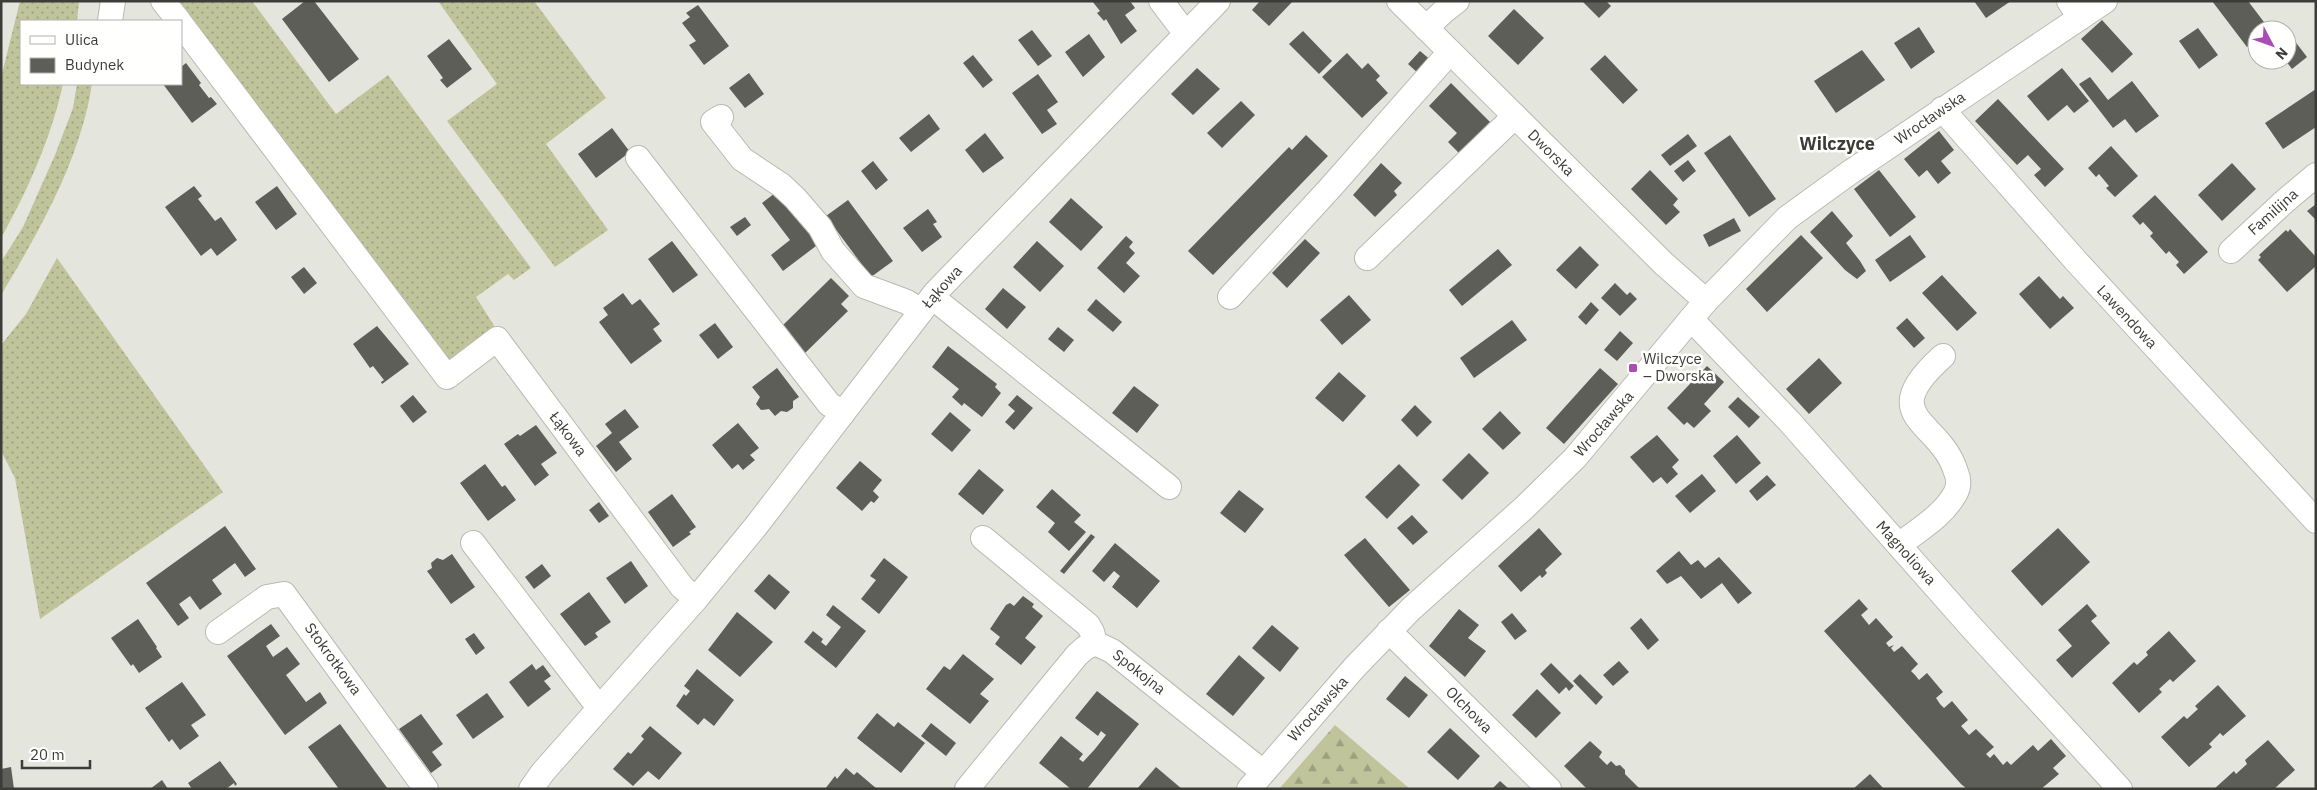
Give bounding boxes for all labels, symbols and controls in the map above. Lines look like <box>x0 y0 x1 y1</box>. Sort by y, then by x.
legend <box>20 20 182 85</box>
north arrow <box>2247 20 2297 70</box>
text: Ulica <box>65 30 99 49</box>
text: N <box>2272 44 2292 63</box>
text: Budynek <box>65 55 124 74</box>
street label: Wrocławska <box>1891 87 1969 148</box>
street label: Dworska <box>1524 125 1579 180</box>
district label: Wilczyce <box>1799 132 1875 155</box>
street label: Familijna <box>2244 184 2302 239</box>
street label: Łąkowa <box>917 261 966 313</box>
street label: Lawendowa <box>2093 281 2162 352</box>
place label: Wilczyce – Dworska <box>1643 349 1714 385</box>
marker: Wilczyce – Dworska <box>1627 362 1639 374</box>
street label: Wrocławska <box>1570 387 1637 461</box>
street label: Łąkowa <box>545 407 591 460</box>
street label: Magnoliowa <box>1872 516 1940 589</box>
street label: Stokrotkowa <box>301 619 366 699</box>
street label: Spokojna <box>1109 645 1170 698</box>
street label: Wrocławska <box>1283 672 1352 745</box>
street label: Olchowa <box>1442 682 1497 737</box>
scale bar <box>22 738 90 770</box>
text: 20 m <box>30 745 65 764</box>

